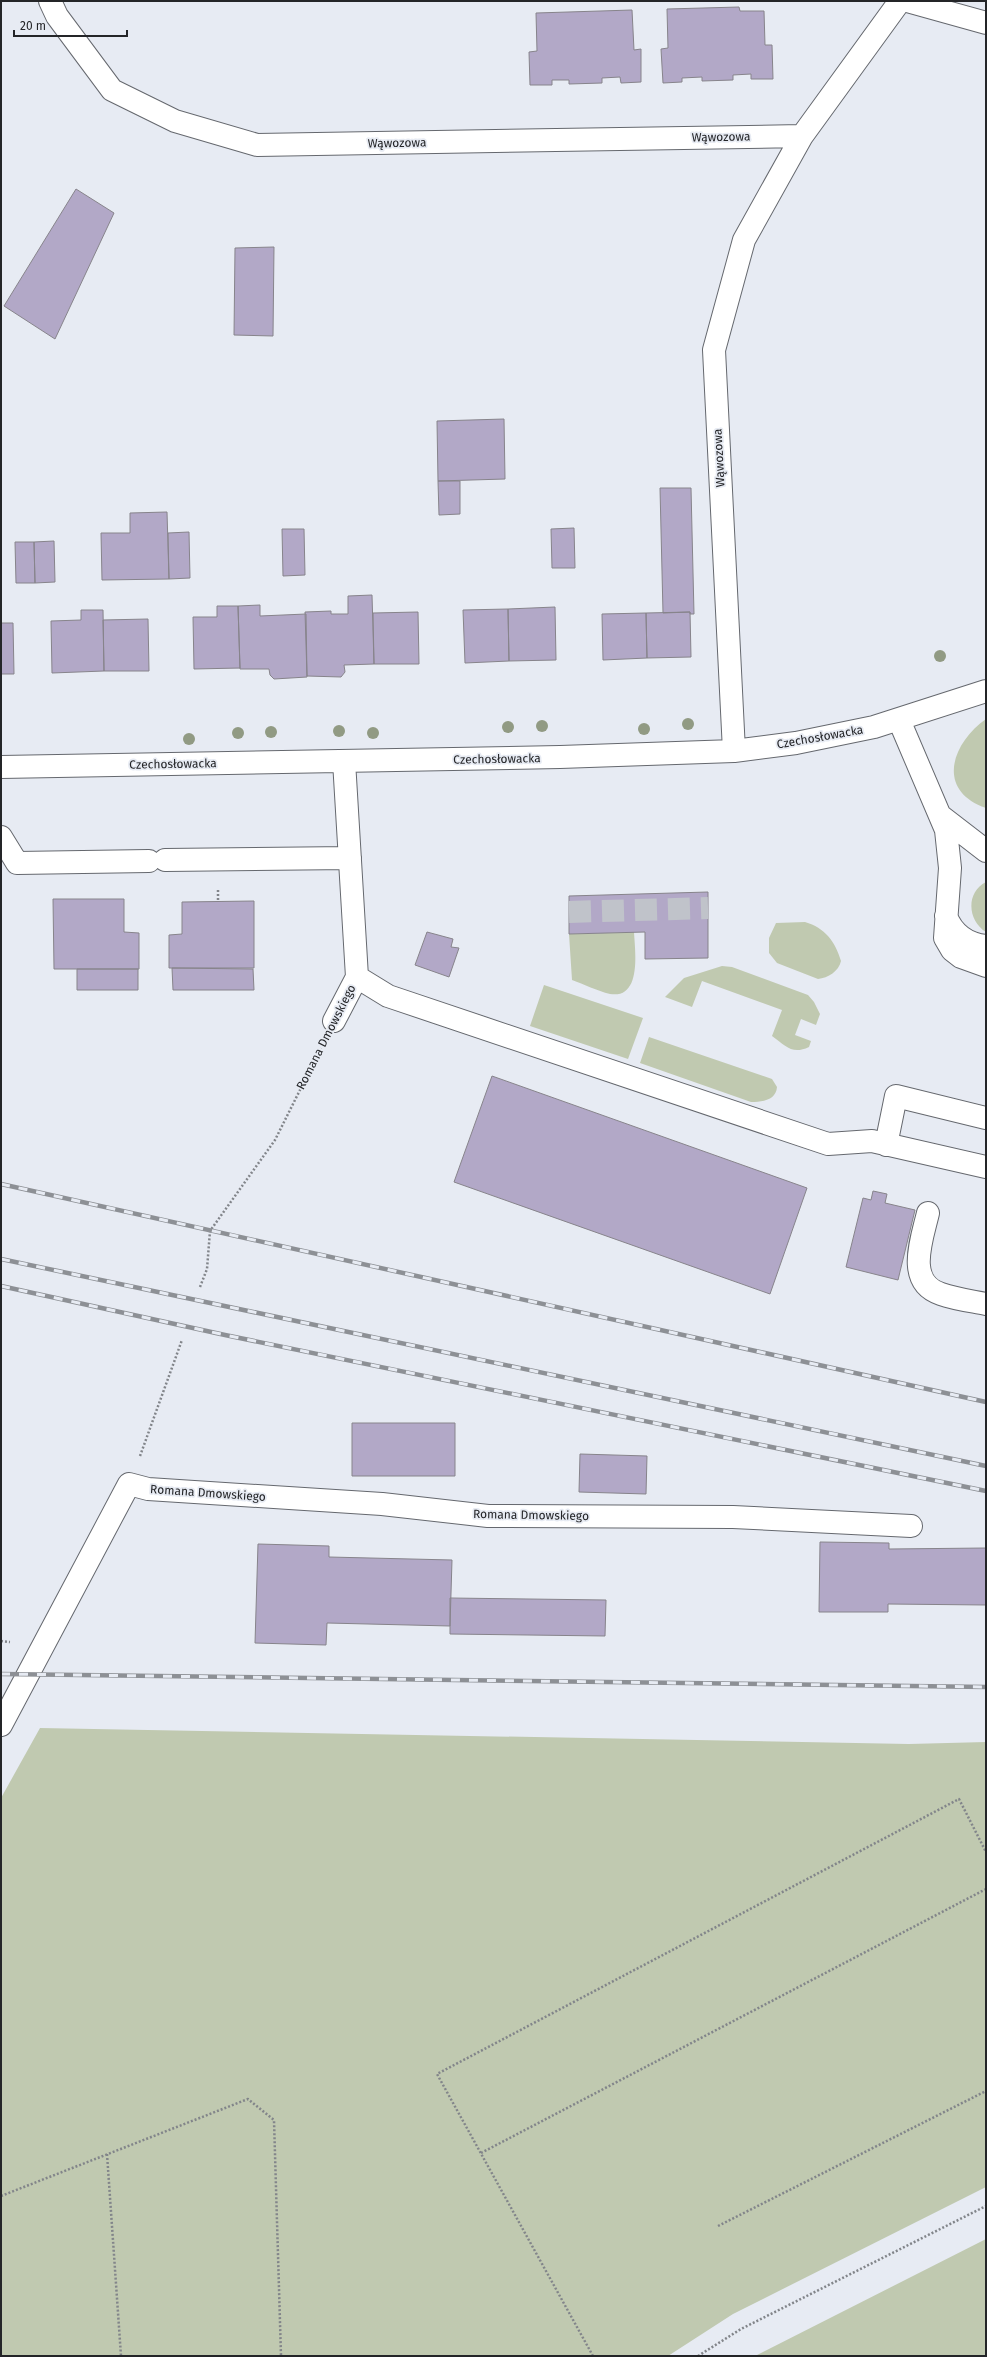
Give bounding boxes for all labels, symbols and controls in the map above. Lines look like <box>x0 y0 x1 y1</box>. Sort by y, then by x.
scale bar <box>14 12 127 38</box>
text: 20 m <box>20 19 46 33</box>
street label: Wąwozowa <box>692 129 750 145</box>
street label: Wąwozowa <box>368 135 426 151</box>
street label: Wąwozowa <box>710 428 728 488</box>
street label: Czechosłowacka <box>776 723 864 751</box>
street label: Czechosłowacka <box>453 751 541 767</box>
street label: Czechosłowacka <box>129 756 217 772</box>
street label: Romana Dmowskiego <box>293 982 359 1092</box>
street label: Romana Dmowskiego <box>150 1482 266 1504</box>
street label: Romana Dmowskiego <box>473 1507 589 1523</box>

